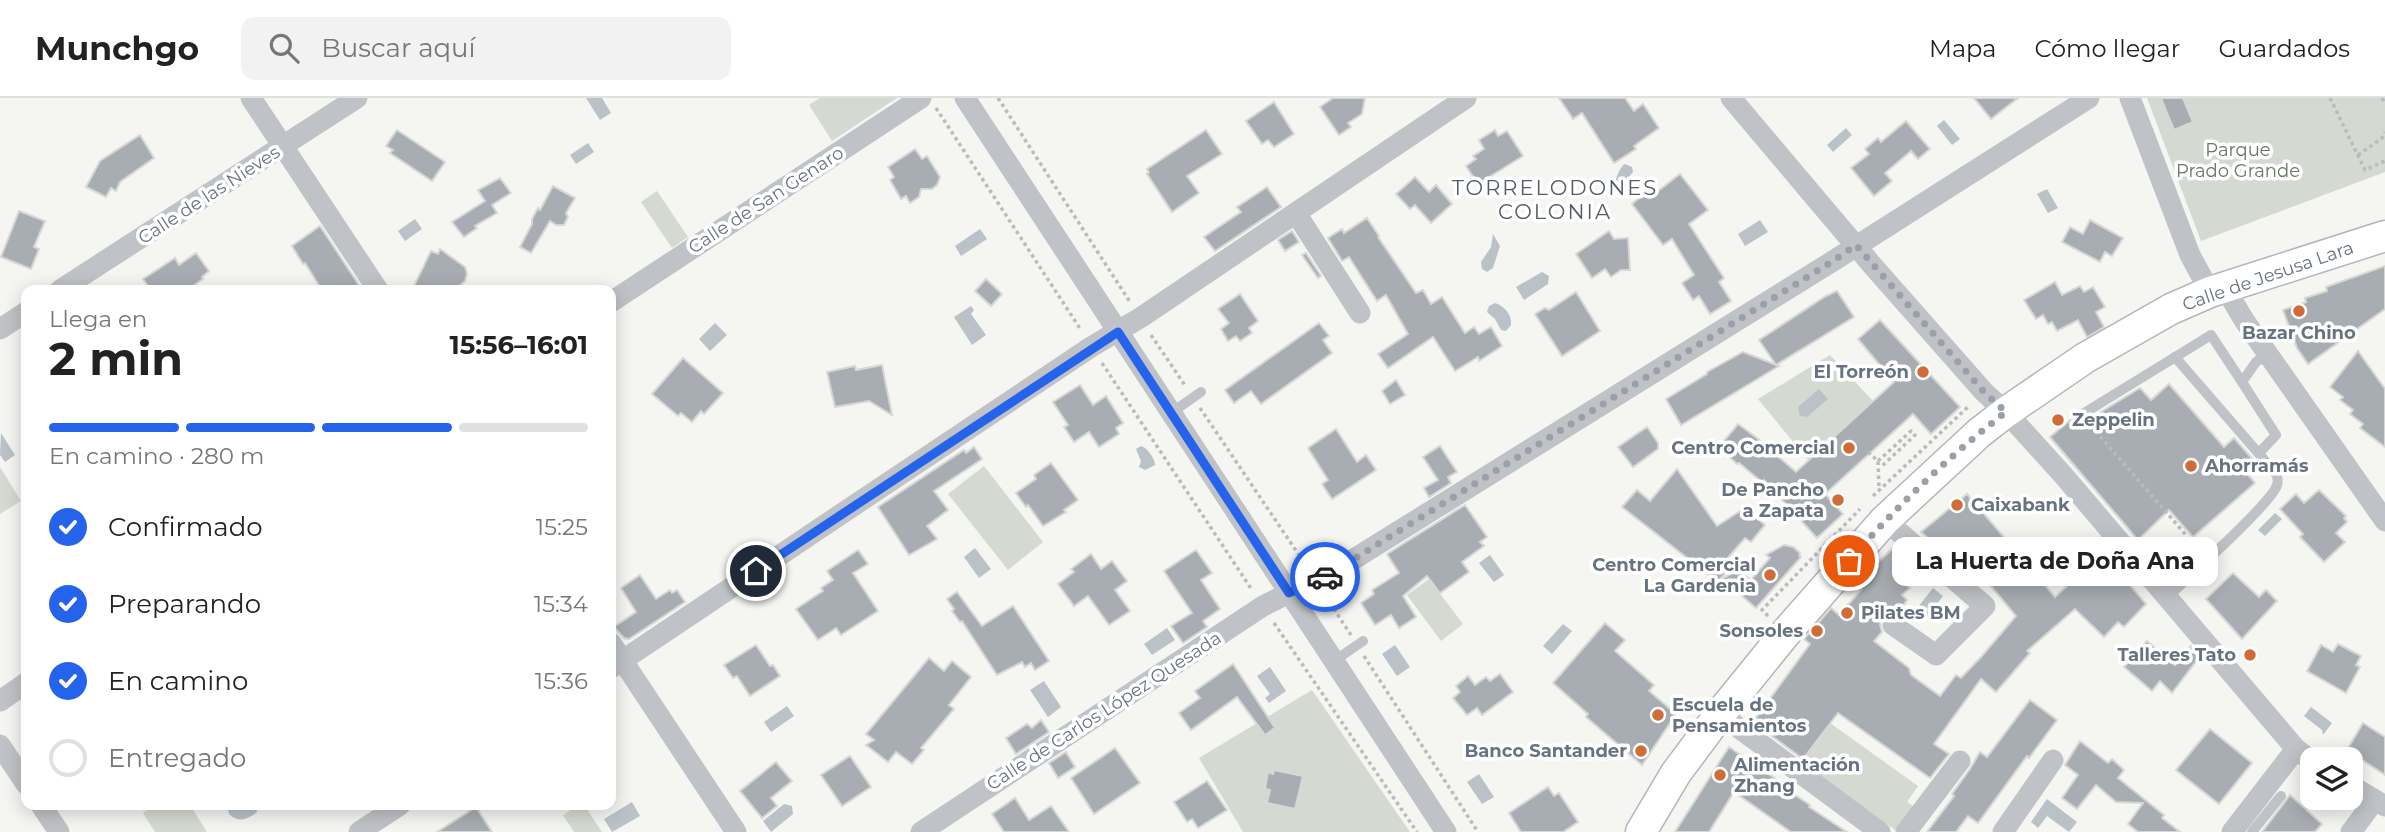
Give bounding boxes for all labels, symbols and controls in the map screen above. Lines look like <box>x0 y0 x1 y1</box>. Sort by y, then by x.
search box <box>241 17 731 80</box>
text: Munchgo <box>35 28 199 68</box>
icon: search <box>265 29 303 67</box>
text: Buscar aquí <box>321 32 476 64</box>
text: Mapa <box>1929 34 1996 63</box>
text: Cómo llegar <box>2034 34 2180 63</box>
text: Guardados <box>2218 34 2350 63</box>
park label: Parque Prado Grande <box>2176 139 2300 182</box>
street label: Calle de las Nieves <box>134 141 284 249</box>
street label: Calle de San Genaro <box>684 142 848 258</box>
district label: TORRELODONES COLONIA <box>1452 175 1658 224</box>
street label: Calle de Jesusa Lara <box>2180 236 2356 316</box>
marker: Bazar Chino <box>2291 303 2307 319</box>
text: Llega en <box>49 305 147 333</box>
place label: Bazar Chino <box>2242 322 2356 344</box>
text: 15:56–16:01 <box>450 329 588 361</box>
text: 2 min <box>49 330 183 387</box>
place label: El Torreón <box>1814 361 1909 383</box>
marker: El Torreón <box>1915 364 1931 380</box>
place label: Zeppelin <box>2072 409 2155 431</box>
marker: Zeppelin <box>2050 412 2066 428</box>
place label: Centro Comercial <box>1671 437 1835 459</box>
marker: Centro Comercial <box>1841 440 1857 456</box>
text: En camino · 280 m <box>49 442 264 470</box>
place label: Ahorramás <box>2204 455 2309 477</box>
marker: Ahorramás <box>2183 458 2199 474</box>
place label: De Pancho a Zapata <box>1721 479 1824 522</box>
marker: De Pancho a Zapata <box>1830 492 1846 508</box>
place label: Caixabank <box>1971 494 2070 516</box>
marker: Caixabank <box>1949 497 1965 513</box>
icon: check <box>49 508 87 546</box>
text: Confirmado <box>108 511 263 543</box>
text: 15:25 <box>536 513 588 541</box>
pin <box>1819 531 1879 591</box>
callout: La Huerta de Doña Ana <box>1891 536 2216 586</box>
pin <box>726 541 786 601</box>
courier <box>1290 542 1360 612</box>
icon: bag <box>1830 542 1868 580</box>
text: La Huerta de Doña Ana <box>1915 547 2195 575</box>
icon: home <box>737 552 775 590</box>
place label: Centro Comercial La Gardenia <box>1592 554 1756 597</box>
icon: car <box>1306 558 1344 596</box>
marker: Centro Comercial La Gardenia <box>1762 567 1778 583</box>
icon: check <box>49 585 87 623</box>
text: Preparando <box>108 588 261 620</box>
text: 15:34 <box>534 590 588 618</box>
place label: Pilates BM <box>1861 602 1961 624</box>
marker: Pilates BM <box>1839 605 1855 621</box>
place label: Sonsoles <box>1720 620 1803 642</box>
marker: Sonsoles <box>1809 623 1825 639</box>
street label: Calle de Carlos López Quesada <box>983 627 1225 795</box>
place label: Talleres Tato <box>2117 644 2236 666</box>
marker: Talleres Tato <box>2242 647 2258 663</box>
icon: check <box>49 662 87 700</box>
text: En camino <box>108 665 248 697</box>
text: 15:36 <box>535 667 588 695</box>
place label: Escuela de Pensamientos <box>1672 694 1807 737</box>
marker: Escuela de Pensamientos <box>1650 707 1666 723</box>
place label: Banco Santander <box>1464 740 1627 762</box>
text: Entregado <box>108 742 246 774</box>
marker: Banco Santander <box>1633 743 1649 759</box>
map controls <box>2300 747 2363 810</box>
button: layers <box>2300 747 2363 810</box>
place label: Alimentación Zhang <box>1733 754 1860 797</box>
marker: Alimentación Zhang <box>1712 767 1728 783</box>

